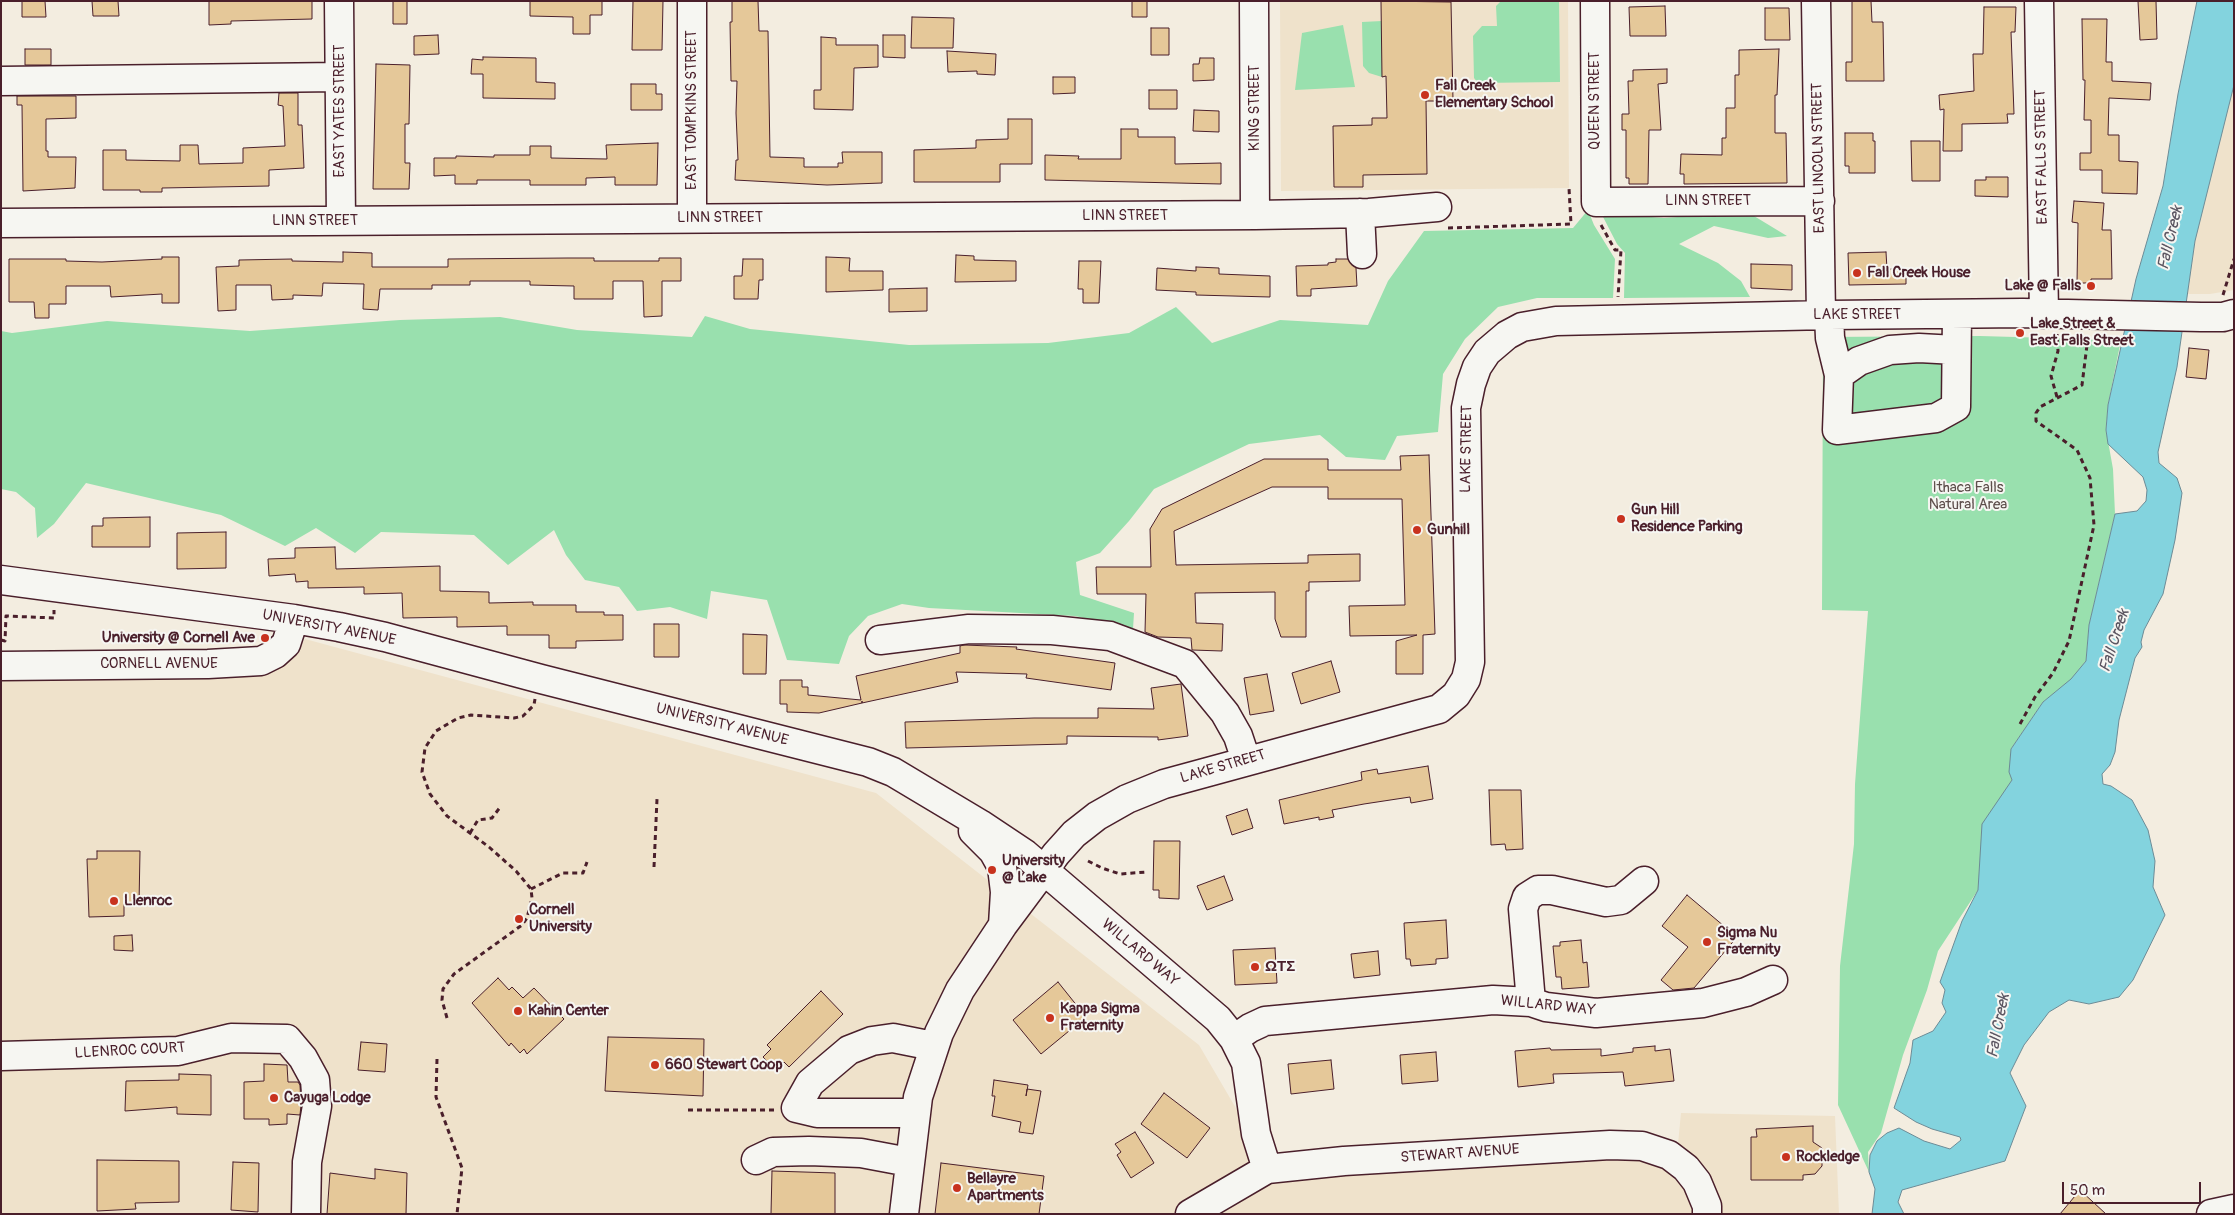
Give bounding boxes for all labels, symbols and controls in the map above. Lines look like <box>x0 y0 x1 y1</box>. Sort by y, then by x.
street label: EAST TOMPKINS STREET <box>683 30 701 190</box>
street label: EAST YATES STREET <box>331 45 349 177</box>
street label: QUEEN STREET <box>1586 52 1604 150</box>
street label: KING STREET <box>1246 65 1264 151</box>
place label: Fall Creek Elementary School <box>1435 77 1553 112</box>
street label: EAST LINCOLN STREET <box>1809 83 1829 233</box>
marker: Fall Creek Elementary School <box>1419 89 1431 101</box>
street label: EAST FALLS STREET <box>2032 89 2052 225</box>
street label: LINN STREET <box>1665 192 1751 210</box>
water label: Fall Creek <box>2154 204 2188 272</box>
street label: LINN STREET <box>1082 207 1168 225</box>
street label: LINN STREET <box>677 209 763 227</box>
street label: LINN STREET <box>272 212 358 230</box>
place label: Fall Creek House <box>1867 264 1970 282</box>
marker: Fall Creek House <box>1851 267 1863 279</box>
place label: Lake @ Falls <box>2005 277 2081 295</box>
marker: Lake @ Falls <box>2085 280 2097 292</box>
street label: LAKE STREET <box>1813 306 1901 324</box>
place label: Lake Street & East Falls Street <box>2030 315 2134 350</box>
marker: Lake Street & East Falls Street <box>2014 327 2026 339</box>
street label: LAKE STREET <box>1457 405 1477 493</box>
park label: Ithaca Falls Natural Area <box>1929 479 2007 514</box>
place label: Gun Hill Residence Parking <box>1631 501 1743 536</box>
marker: Gun Hill Residence Parking <box>1615 513 1627 525</box>
place label: Gunhill <box>1427 521 1470 539</box>
marker: Gunhill <box>1411 524 1423 536</box>
street label: UNIVERSITY AVENUE <box>261 606 397 650</box>
water label: Fall Creek <box>2096 607 2134 675</box>
place label: University @ Cornell Ave <box>102 629 255 647</box>
marker: University @ Cornell Ave <box>259 632 271 644</box>
street label: CORNELL AVENUE <box>100 655 218 673</box>
street label: UNIVERSITY AVENUE <box>654 700 790 750</box>
street label: LAKE STREET <box>1178 746 1268 788</box>
place label: University @ Lake <box>1002 852 1065 887</box>
marker: University @ Lake <box>986 864 998 876</box>
place label: Llenroc <box>124 892 172 910</box>
marker: Llenroc <box>108 895 120 907</box>
place label: Cornell University <box>529 901 592 936</box>
marker: Cornell University <box>513 913 525 925</box>
street label: WILLARD WAY <box>1098 915 1182 991</box>
place label: Sigma Nu Fraternity <box>1717 924 1780 959</box>
marker: Sigma Nu Fraternity <box>1701 936 1713 948</box>
place label: ΩΤΣ <box>1265 958 1295 976</box>
marker: ΩΤΣ <box>1249 961 1261 973</box>
street label: WILLARD WAY <box>1500 992 1596 1020</box>
water label: Fall Creek <box>1983 992 2015 1060</box>
place label: Kappa Sigma Fraternity <box>1060 1000 1140 1035</box>
place label: Kahin Center <box>528 1002 609 1020</box>
marker: Kahin Center <box>512 1005 524 1017</box>
marker: Kappa Sigma Fraternity <box>1044 1012 1056 1024</box>
street label: LLENROC COURT <box>74 1039 186 1063</box>
place label: 660 Stewart Coop <box>665 1056 782 1074</box>
marker: 660 Stewart Coop <box>649 1059 661 1071</box>
place label: Cayuga Lodge <box>284 1089 371 1107</box>
marker: Cayuga Lodge <box>268 1092 280 1104</box>
street label: STEWART AVENUE <box>1400 1141 1520 1167</box>
place label: Rockledge <box>1796 1148 1860 1166</box>
marker: Rockledge <box>1780 1151 1792 1163</box>
place label: Bellayre Apartments <box>967 1170 1044 1205</box>
scale bar <box>2065 1172 2204 1204</box>
text: 50 m <box>2070 1181 2105 1200</box>
marker: Bellayre Apartments <box>951 1182 963 1194</box>

